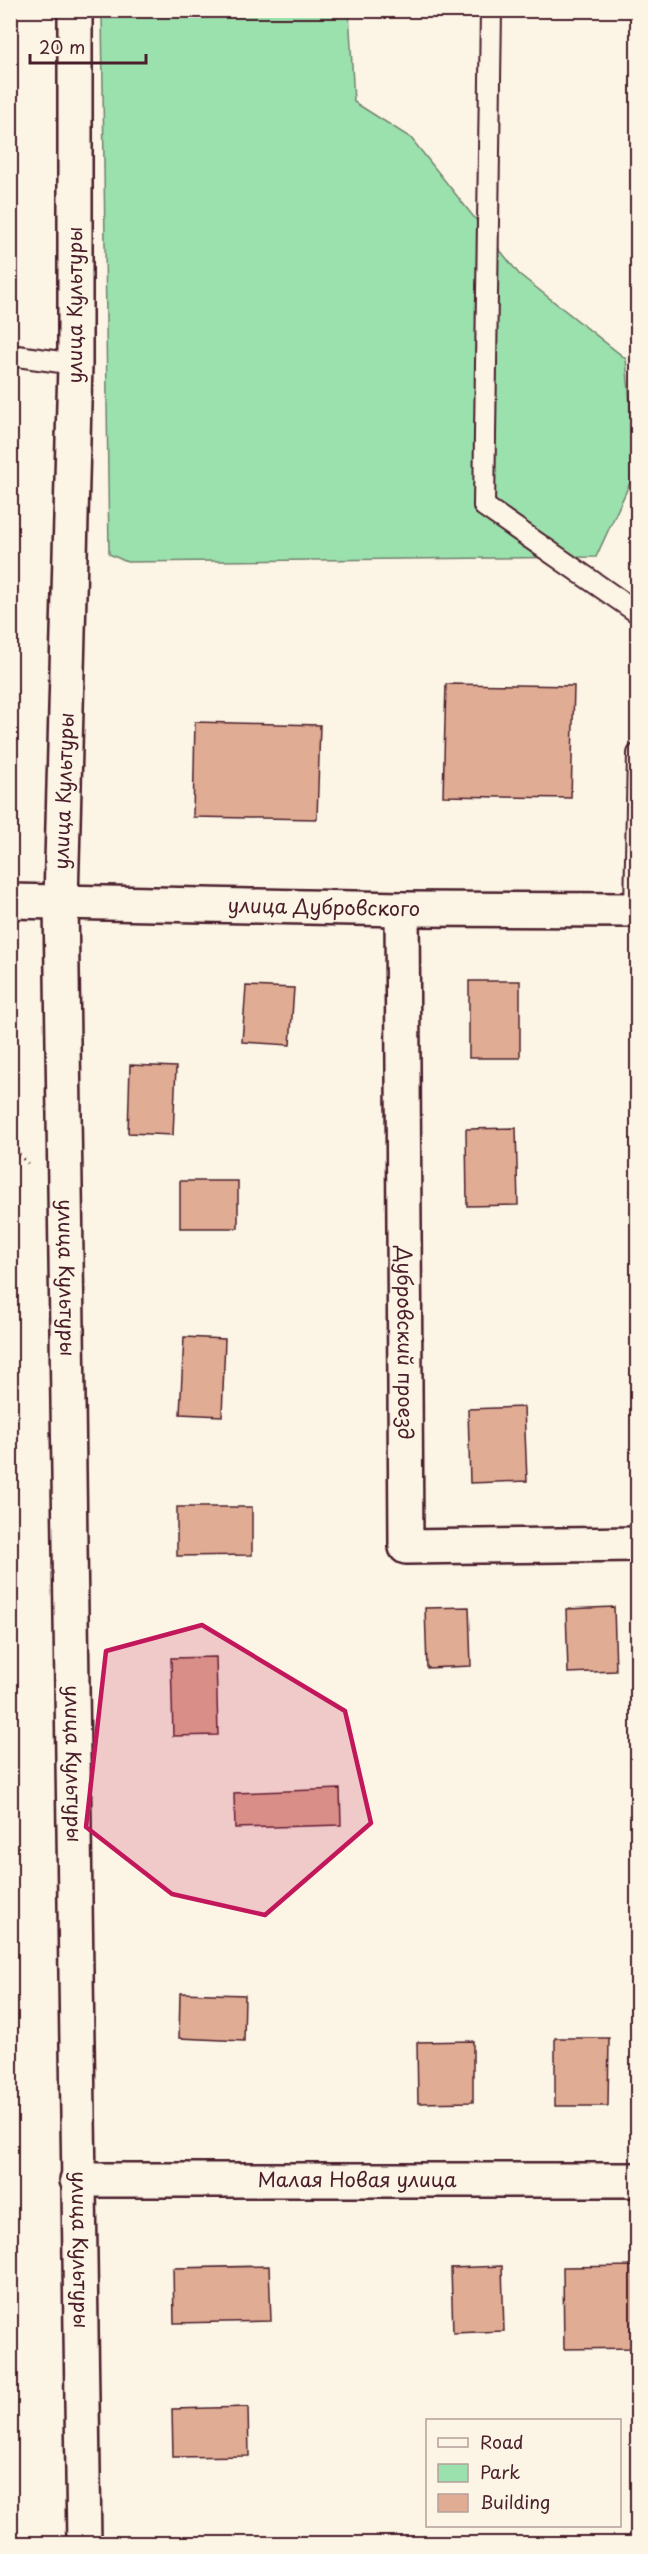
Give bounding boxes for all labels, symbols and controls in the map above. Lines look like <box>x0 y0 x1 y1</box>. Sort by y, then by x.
scale bar <box>30 27 146 65</box>
text: 20 m <box>39 33 85 60</box>
street label: улица Культуры <box>59 226 89 384</box>
street label: улица Культуры <box>45 712 81 870</box>
street label: улица Дубровского <box>227 889 420 923</box>
street label: улица Культуры <box>51 1199 83 1357</box>
street label: Дубровский проезд <box>390 1245 421 1440</box>
street label: улица Культуры <box>58 1685 90 1843</box>
street label: Малая Новая улица <box>257 2164 457 2194</box>
street label: улица Культуры <box>65 2171 97 2328</box>
legend <box>426 2419 621 2527</box>
text: Road <box>480 2428 524 2455</box>
text: Park <box>480 2458 520 2485</box>
text: Building <box>480 2488 550 2515</box>

